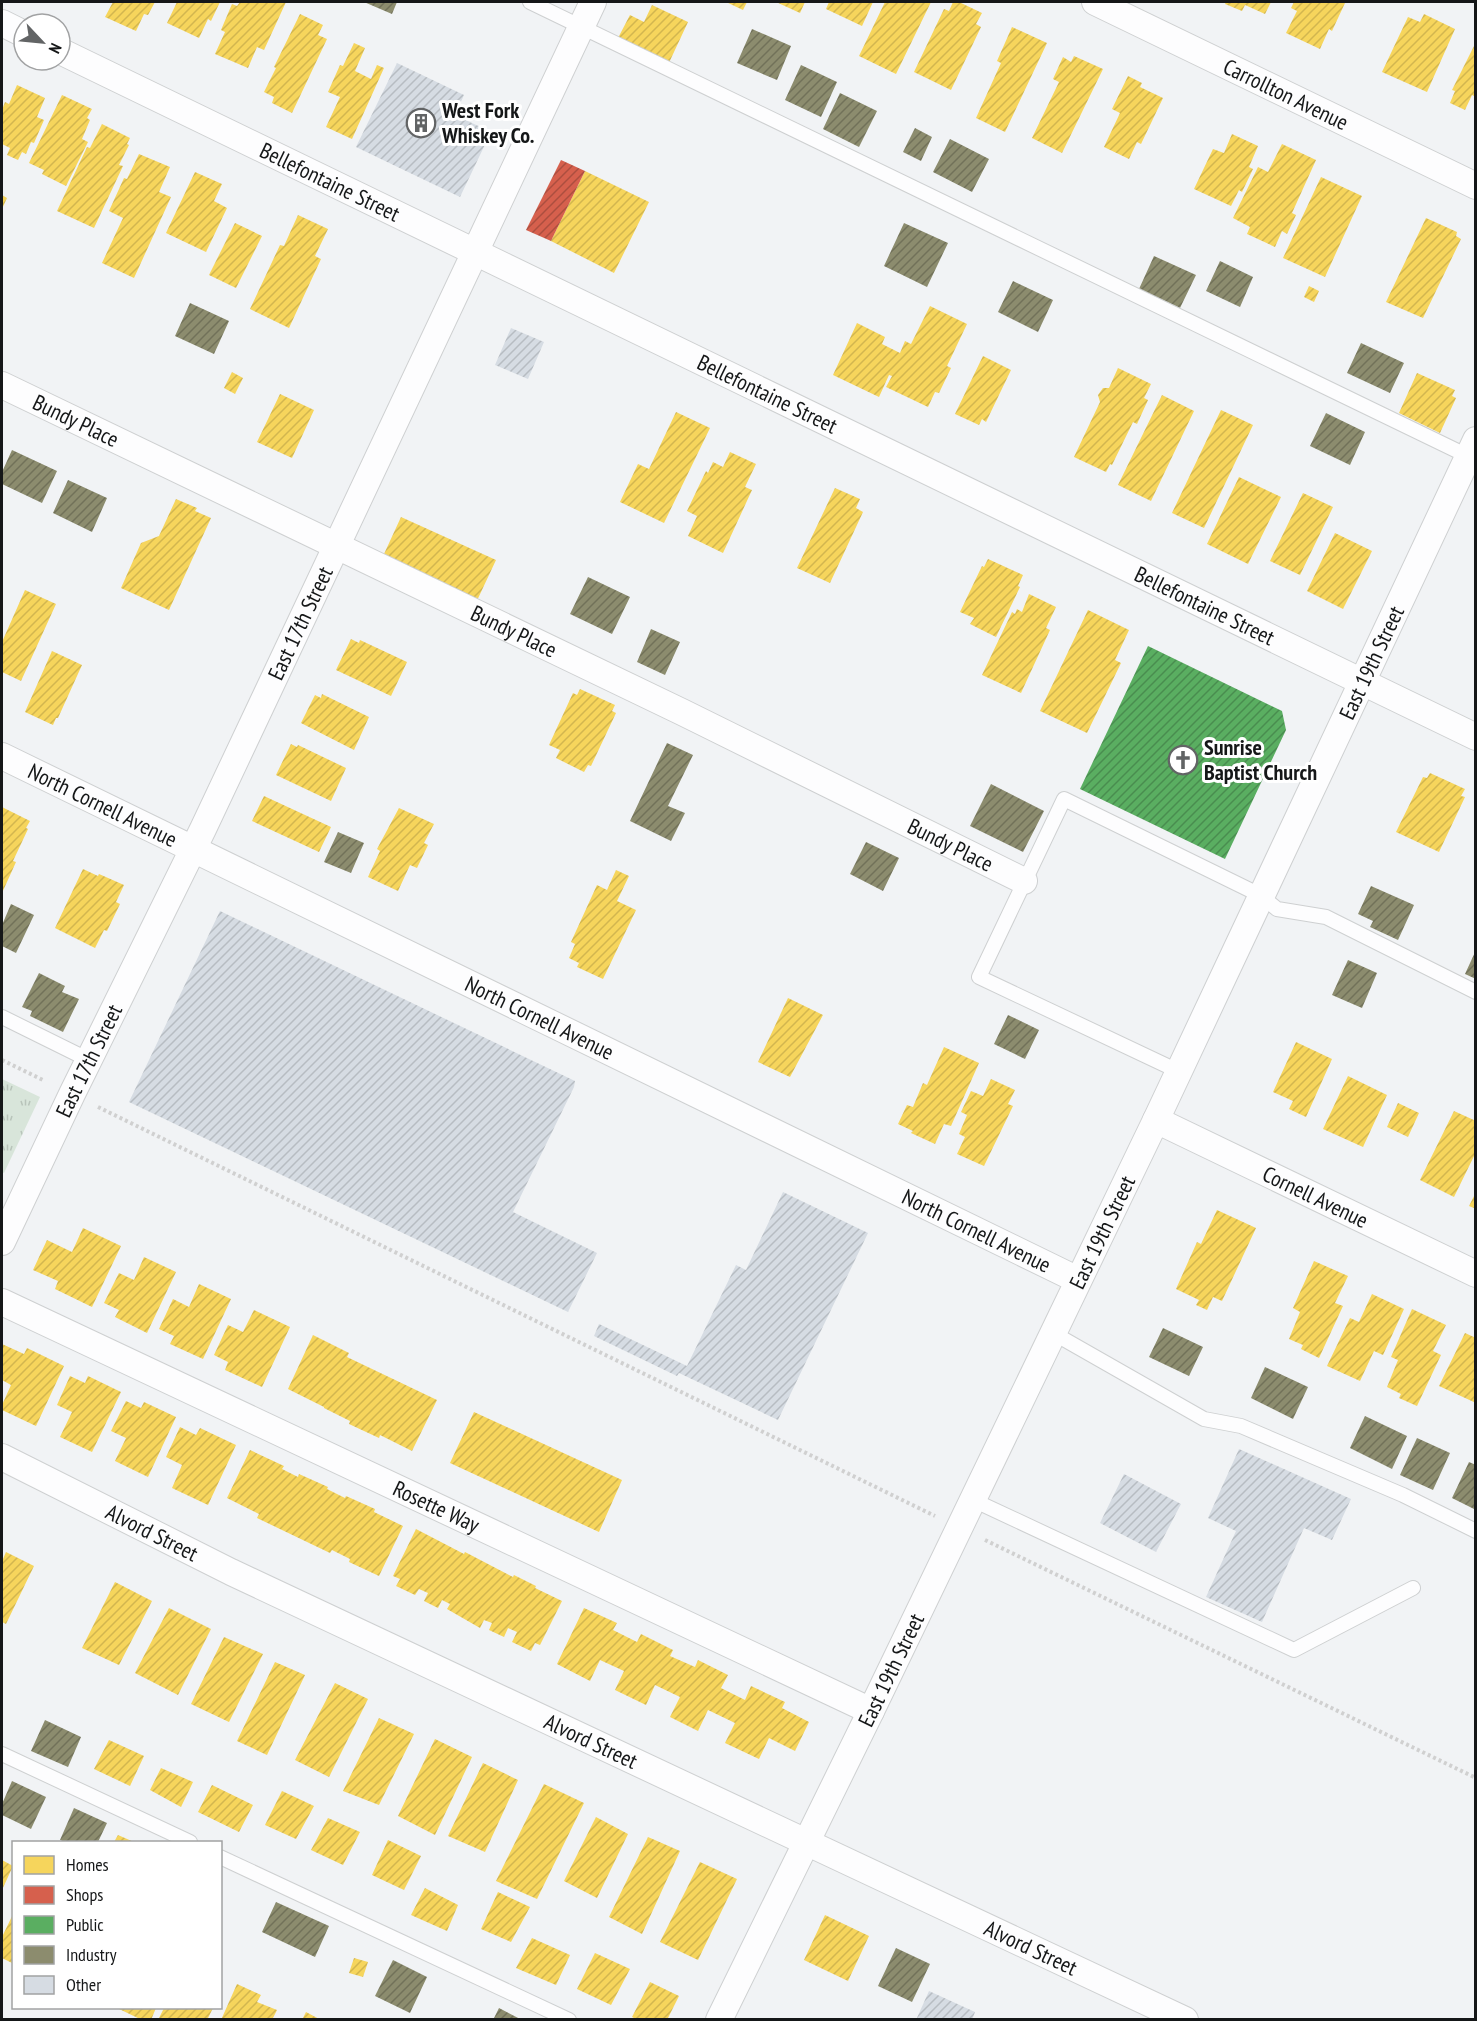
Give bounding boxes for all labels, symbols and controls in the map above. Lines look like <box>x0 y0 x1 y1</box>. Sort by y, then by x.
north arrow <box>12 12 72 72</box>
text: N <box>45 40 66 57</box>
street label: Carrollton Avenue <box>1219 52 1353 136</box>
place label: West Fork Whiskey Co. <box>441 96 534 149</box>
building icon: West Fork Whiskey Co. <box>405 107 437 139</box>
street label: Bellefontaine Street <box>255 136 405 228</box>
street label: Bellefontaine Street <box>693 348 842 439</box>
street label: Bundy Place <box>28 388 123 453</box>
street label: Bellefontaine Street <box>1130 560 1279 651</box>
street label: East 17th Street <box>261 562 339 684</box>
street label: Bundy Place <box>466 599 561 664</box>
street label: East 19th Street <box>1333 601 1410 724</box>
place label: Sunrise Baptist Church <box>1204 733 1317 786</box>
church icon: Sunrise Baptist Church <box>1167 744 1199 776</box>
street label: North Cornell Avenue <box>24 757 182 853</box>
street label: Bundy Place <box>903 812 998 878</box>
street label: North Cornell Avenue <box>461 970 619 1066</box>
street label: East 17th Street <box>49 1000 128 1121</box>
street label: Cornell Avenue <box>1258 1159 1373 1234</box>
street label: East 19th Street <box>1063 1171 1141 1293</box>
street label: North Cornell Avenue <box>898 1183 1056 1279</box>
street label: Rosette Way <box>389 1474 485 1539</box>
street label: Alvord Street <box>101 1498 203 1567</box>
street label: East 19th Street <box>852 1609 930 1731</box>
street label: Alvord Street <box>540 1707 642 1775</box>
legend <box>12 1841 222 2009</box>
text: Homes <box>66 1853 109 1876</box>
text: Shops <box>66 1883 103 1906</box>
text: Public <box>66 1913 104 1936</box>
street label: Alvord Street <box>980 1914 1082 1981</box>
text: Industry <box>66 1943 117 1966</box>
text: Other <box>66 1973 101 1996</box>

